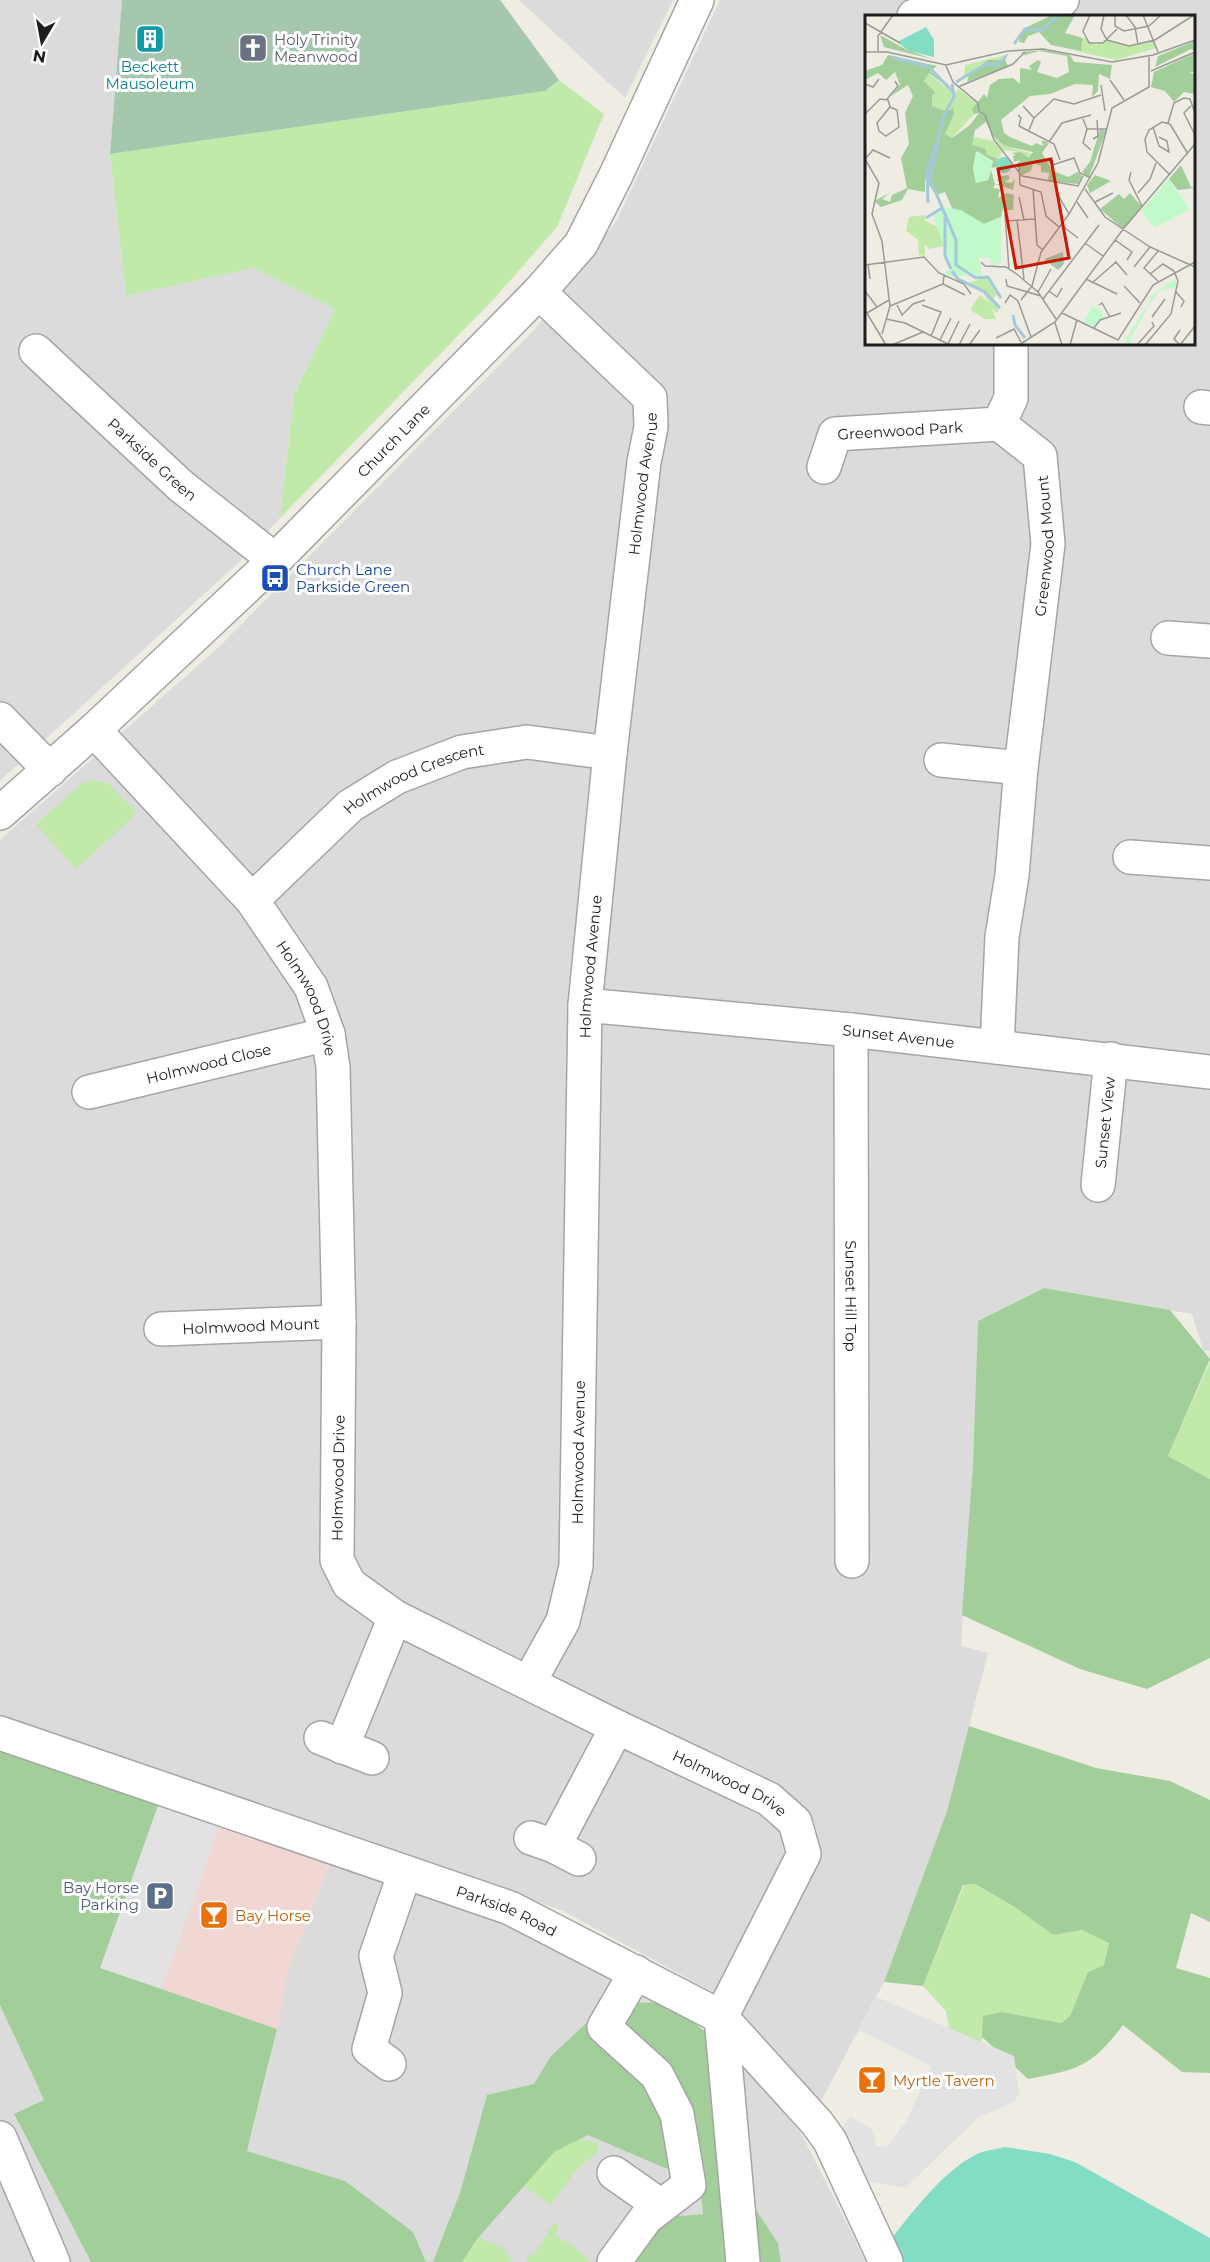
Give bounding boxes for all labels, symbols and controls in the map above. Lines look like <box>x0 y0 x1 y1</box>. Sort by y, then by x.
north arrow <box>12 12 72 72</box>
inset map <box>865 15 1195 345</box>
building icon: Beckett Mausoleum <box>134 23 166 55</box>
place label: Holy Trinity Meanwood <box>274 30 359 66</box>
church icon: Holy Trinity Meanwood <box>237 32 269 64</box>
text: N <box>31 46 48 67</box>
place label: Beckett Mausoleum <box>105 57 195 93</box>
street label: Church Lane <box>353 399 434 481</box>
street label: Holmwood Avenue <box>624 412 661 556</box>
street label: Parkside Green <box>104 413 201 505</box>
street label: Greenwood Park <box>837 417 963 443</box>
street label: Greenwood Mount <box>1030 475 1058 617</box>
place label: Church Lane Parkside Green <box>296 560 410 596</box>
bus stop icon: Church Lane Parkside Green <box>259 562 291 594</box>
street label: Holmwood Crescent <box>339 739 485 817</box>
street label: Holmwood Avenue <box>575 894 605 1039</box>
street label: Holmwood Drive <box>273 937 341 1057</box>
street label: Sunset Avenue <box>842 1020 955 1052</box>
street label: Holmwood Close <box>144 1039 273 1087</box>
street label: Sunset View <box>1090 1075 1119 1169</box>
street label: Sunset Hill Top <box>842 1240 861 1352</box>
street label: Holmwood Mount <box>182 1313 320 1338</box>
street label: Holmwood Avenue <box>567 1380 588 1524</box>
street label: Holmwood Drive <box>327 1415 349 1541</box>
street label: Holmwood Drive <box>670 1745 791 1820</box>
place label: Bay Horse Parking <box>63 1878 139 1914</box>
parking icon: Bay Horse Parking <box>144 1880 176 1912</box>
street label: Parkside Road <box>454 1881 560 1940</box>
bar icon: Bay Horse <box>198 1899 230 1931</box>
place label: Bay Horse <box>235 1906 311 1925</box>
bar icon: Myrtle Tavern <box>856 2064 888 2096</box>
place label: Myrtle Tavern <box>893 2071 995 2090</box>

